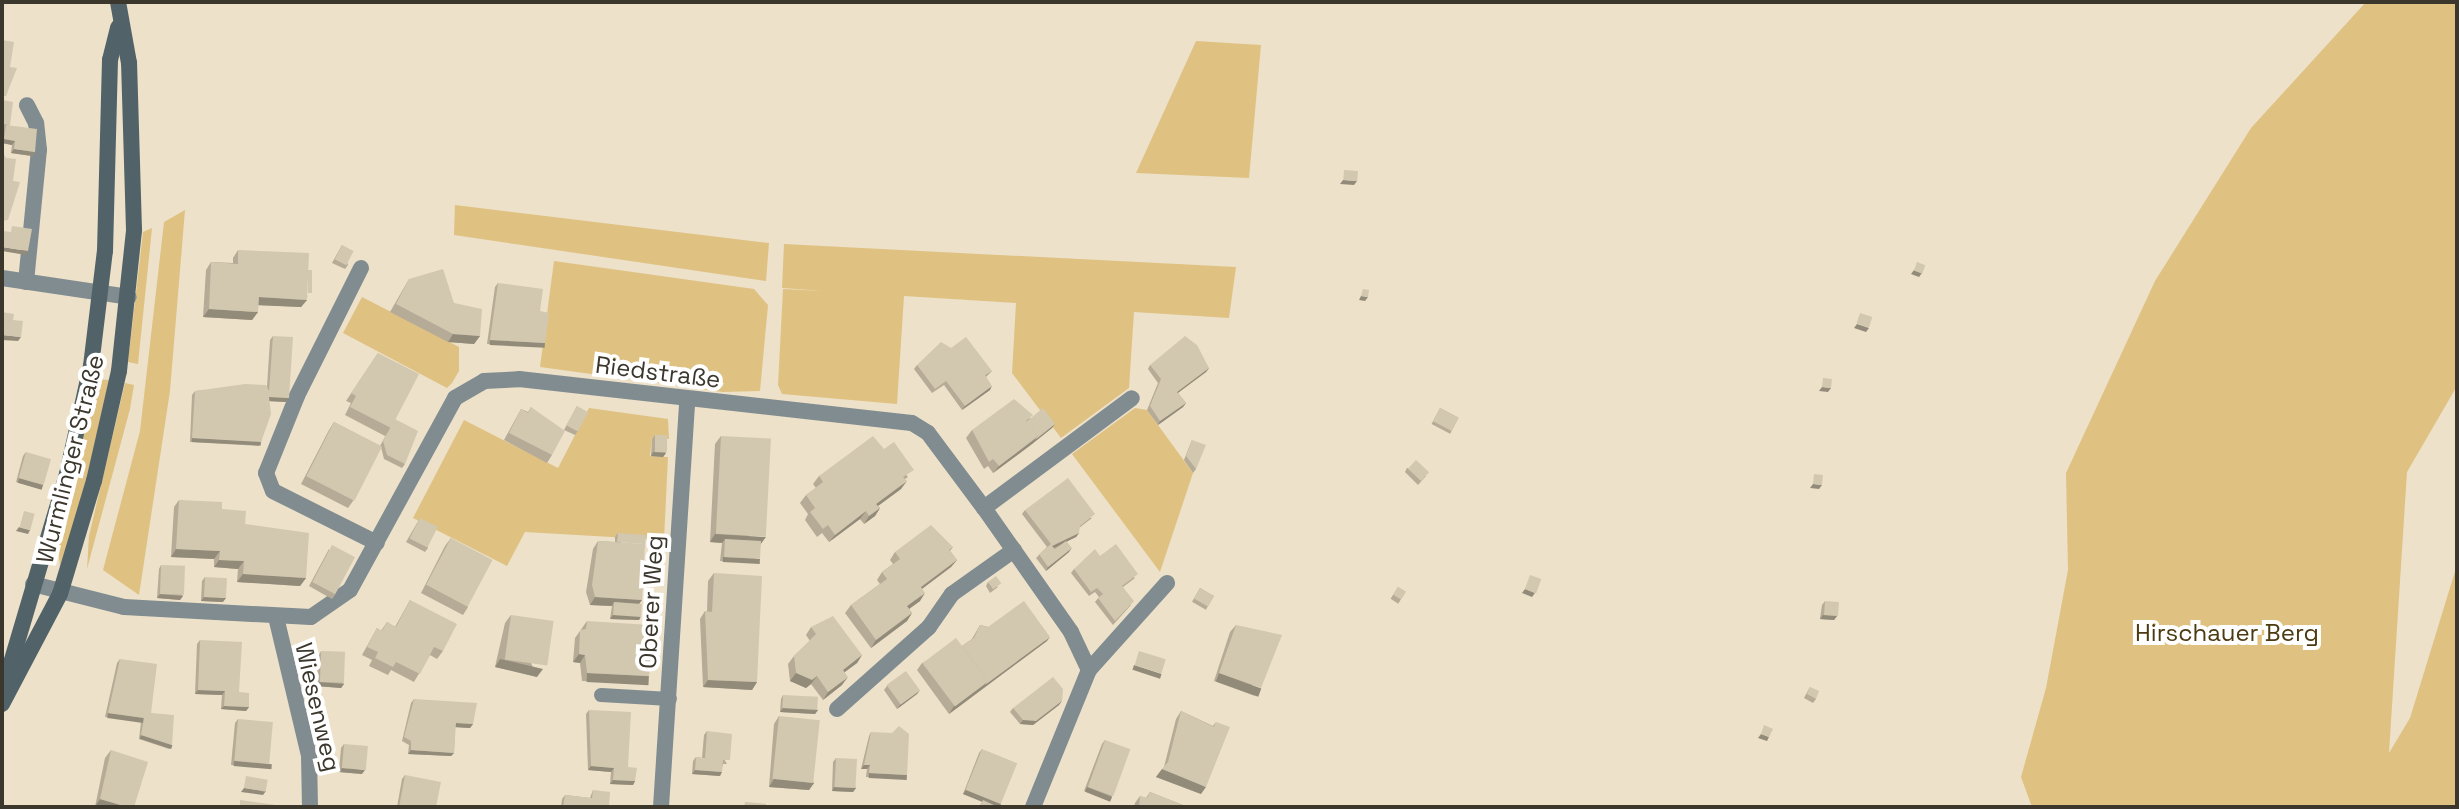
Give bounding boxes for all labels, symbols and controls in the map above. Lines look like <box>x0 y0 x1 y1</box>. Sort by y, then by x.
street label: Riedstraße <box>594 350 722 394</box>
street label: Wurmlinger Straße <box>30 352 110 566</box>
street label: Oberer Weg <box>633 534 669 670</box>
park label: Hirschauer Berg <box>2135 619 2319 647</box>
street label: Wiesenweg <box>289 640 347 774</box>

